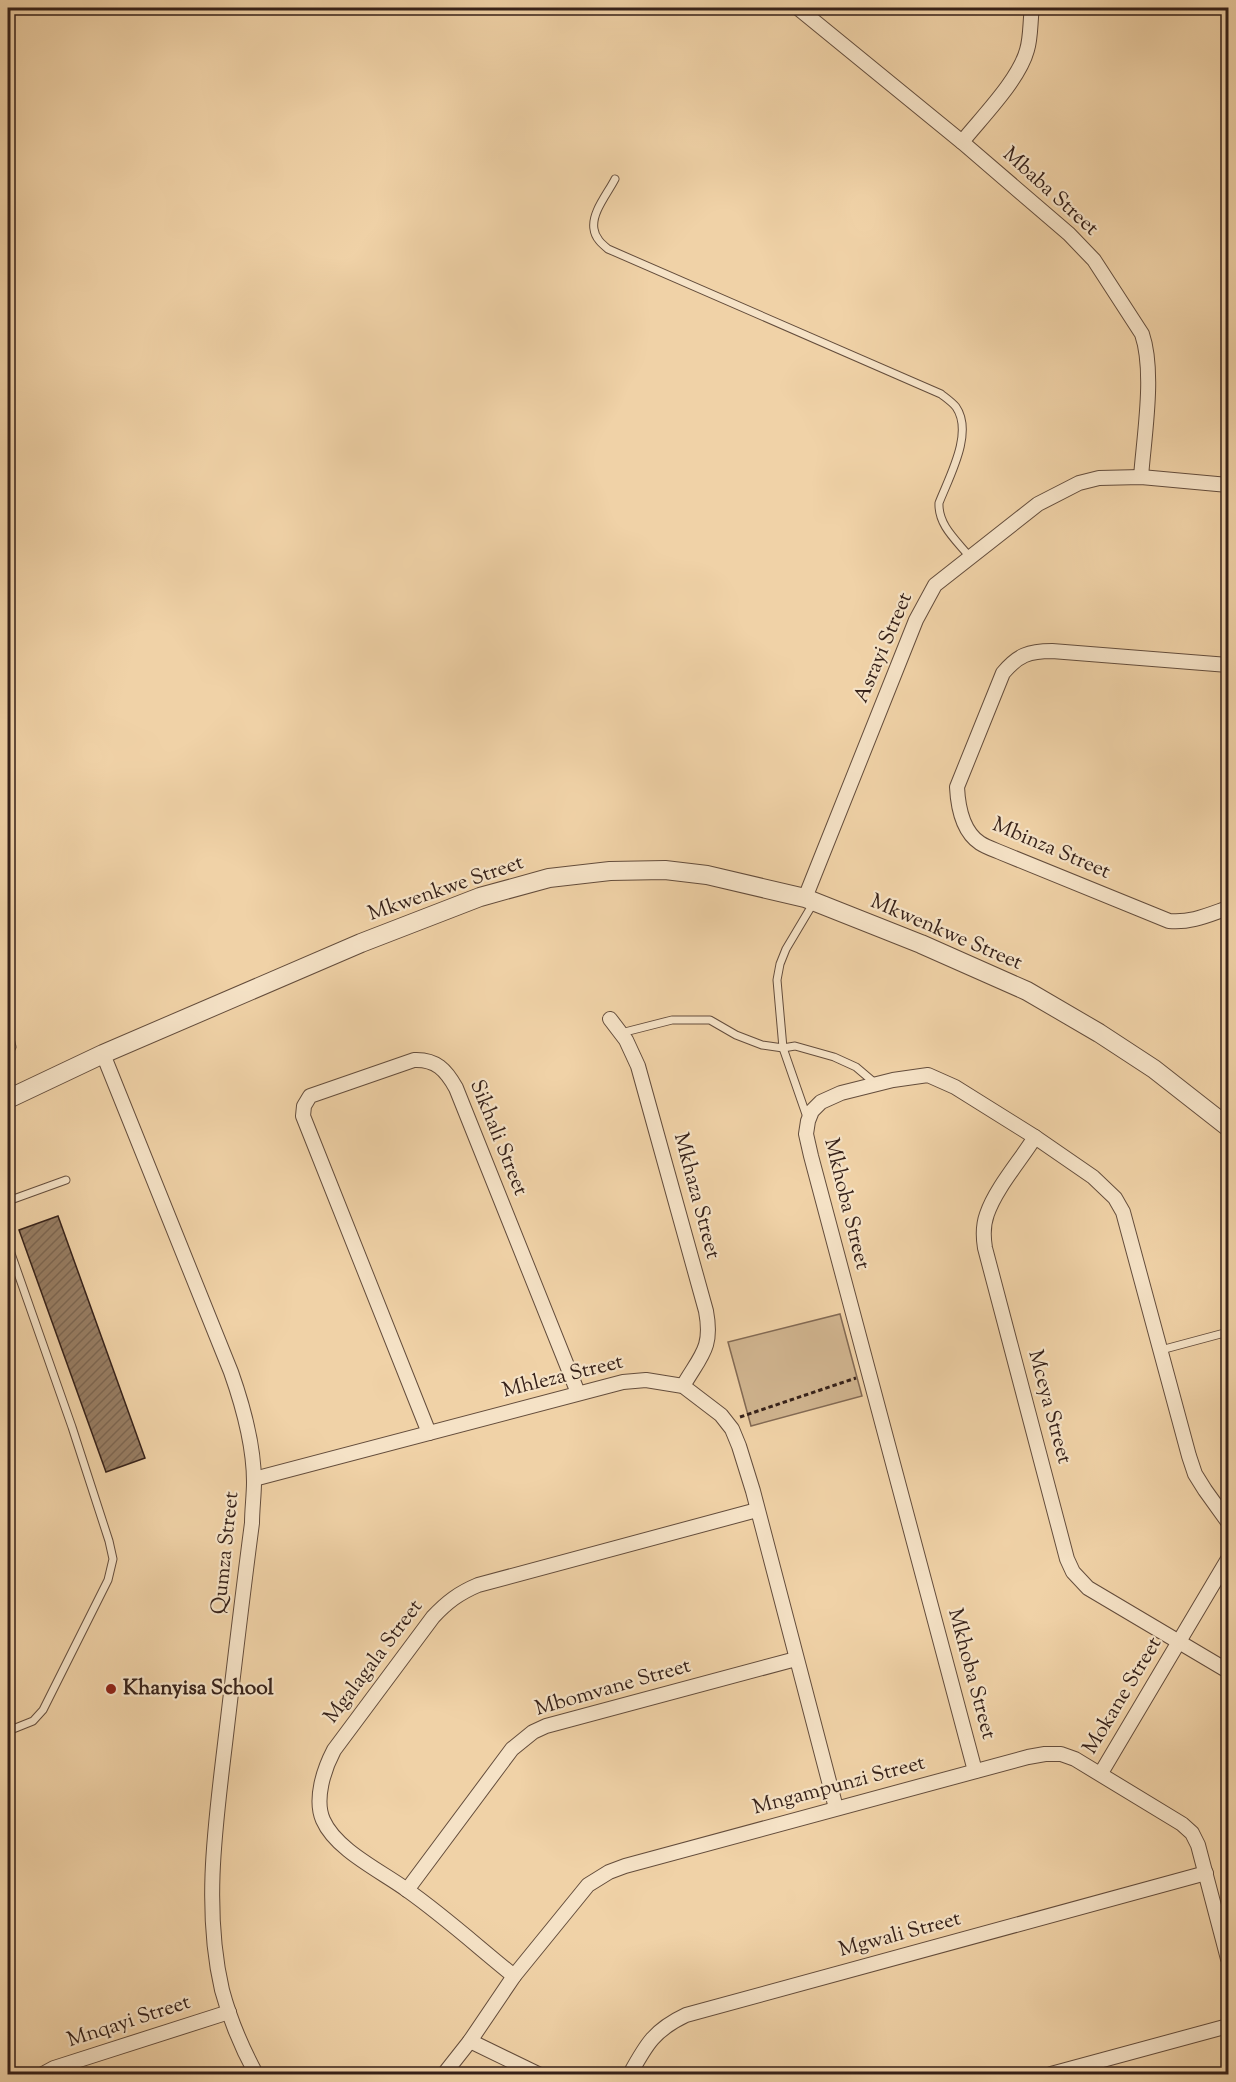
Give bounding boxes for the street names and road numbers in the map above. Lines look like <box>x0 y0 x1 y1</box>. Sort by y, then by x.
street label: Mbaba Street <box>995 141 1105 243</box>
street label: Asrayi Street <box>847 588 921 708</box>
street label: Mbinza Street <box>987 811 1115 887</box>
street label: Mkwenkwe Street <box>364 848 528 930</box>
street label: Mkwenkwe Street <box>865 887 1027 979</box>
street label: Sikhali Street <box>461 1076 535 1200</box>
street label: Mkhaza Street <box>665 1130 727 1262</box>
street label: Mkhoba Street <box>815 1135 877 1273</box>
street label: Mceya Street <box>1019 1347 1079 1467</box>
street label: Mhleza Street <box>500 1348 626 1406</box>
street label: Qumza Street <box>205 1490 247 1616</box>
street label: Mgalagala Street <box>317 1594 431 1730</box>
street label: Mkhoba Street <box>939 1605 1003 1743</box>
street label: Mokane Street <box>1076 1632 1170 1760</box>
street label: Mbomvane Street <box>532 1651 694 1725</box>
street label: Mngampunzi Street <box>749 1749 929 1823</box>
street label: Mgwali Street <box>836 1904 964 1966</box>
street label: Mnqayi Street <box>64 1988 194 2056</box>

